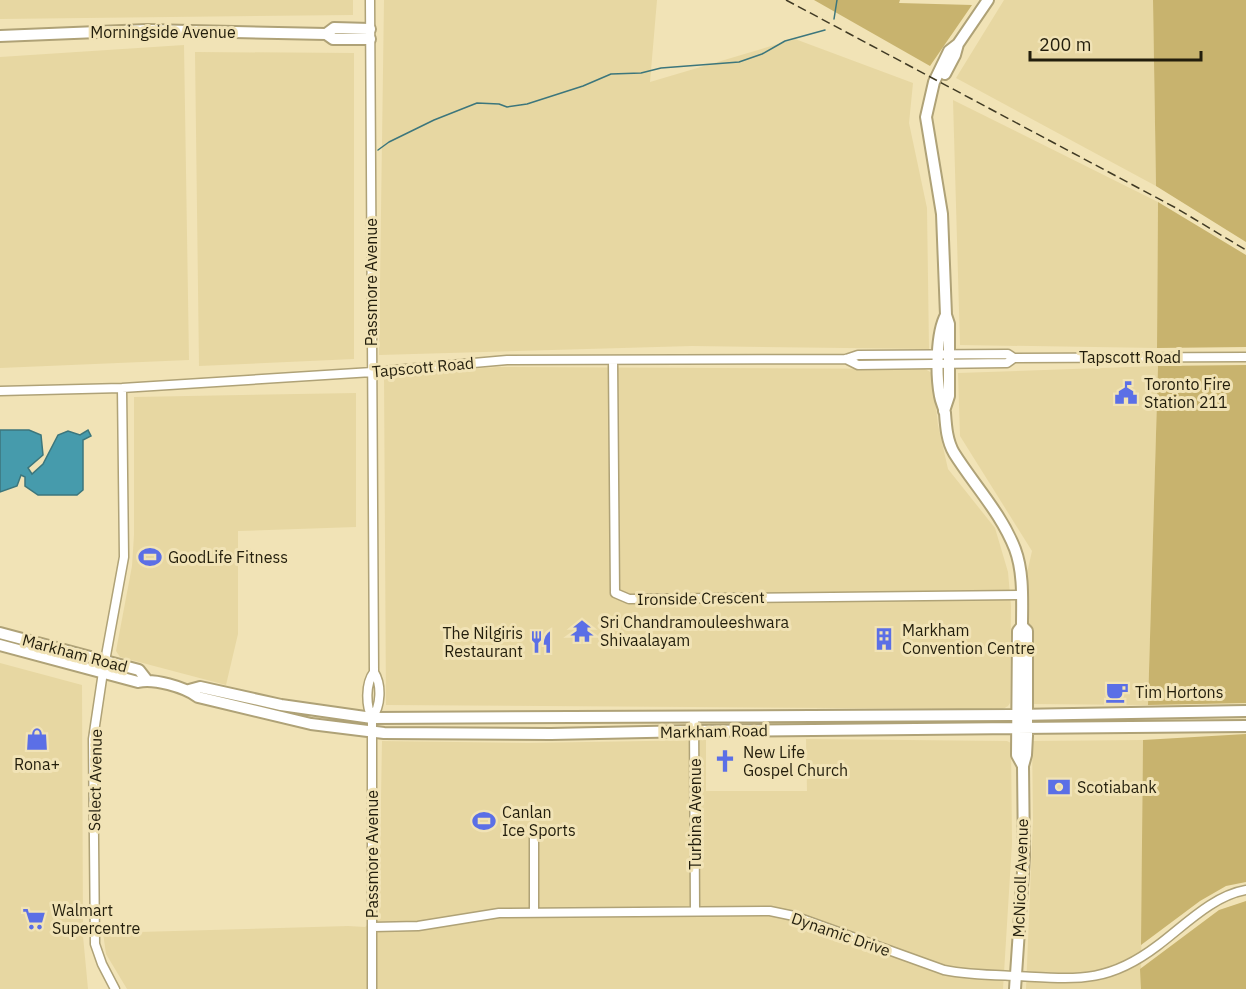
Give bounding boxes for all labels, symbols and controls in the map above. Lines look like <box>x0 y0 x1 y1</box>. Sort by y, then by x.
street label: Morningside Avenue <box>90 22 236 42</box>
scale bar <box>1030 24 1201 62</box>
text: 200 m <box>1039 33 1091 56</box>
street label: Passmore Avenue <box>361 218 381 346</box>
street label: Tapscott Road <box>1079 347 1181 367</box>
street label: Tapscott Road <box>371 353 475 381</box>
place label: Toronto Fire Station 211 <box>1144 374 1231 412</box>
public building icon: Toronto Fire Station 211 <box>1113 380 1139 406</box>
sports icon: GoodLife Fitness <box>137 544 163 570</box>
place label: GoodLife Fitness <box>168 547 288 567</box>
street label: Ironside Crescent <box>637 587 765 609</box>
place label: Sri Chandramouleeshwara Shivaalayam <box>600 612 789 650</box>
temple icon: Sri Chandramouleeshwara Shivaalayam <box>569 618 595 644</box>
place label: Markham Convention Centre <box>902 620 1035 658</box>
place label: The Nilgiris Restaurant <box>442 623 523 661</box>
building icon: Markham Convention Centre <box>871 626 897 652</box>
street label: Markham Road <box>20 629 130 677</box>
restaurant icon: The Nilgiris Restaurant <box>528 629 554 655</box>
cafe icon: Tim Hortons <box>1104 679 1130 705</box>
place label: Tim Hortons <box>1135 682 1224 702</box>
street label: Markham Road <box>660 720 768 742</box>
shop icon: Rona+ <box>24 726 50 752</box>
street label: Select Avenue <box>84 729 106 831</box>
place label: New Life Gospel Church <box>743 742 848 780</box>
church icon: New Life Gospel Church <box>712 748 738 774</box>
place label: Rona+ <box>14 754 60 774</box>
street label: Turbina Avenue <box>685 758 705 870</box>
bank icon: Scotiabank <box>1046 774 1072 800</box>
place label: Scotiabank <box>1077 777 1157 797</box>
street label: Passmore Avenue <box>362 790 382 918</box>
place label: Canlan Ice Sports <box>502 802 576 840</box>
sports icon: Canlan Ice Sports <box>471 808 497 834</box>
street label: McNicoll Avenue <box>1008 818 1032 938</box>
place label: Walmart Supercentre <box>52 900 140 938</box>
supermarket icon: Walmart Supercentre <box>21 906 47 932</box>
street label: Dynamic Drive <box>789 908 893 960</box>

